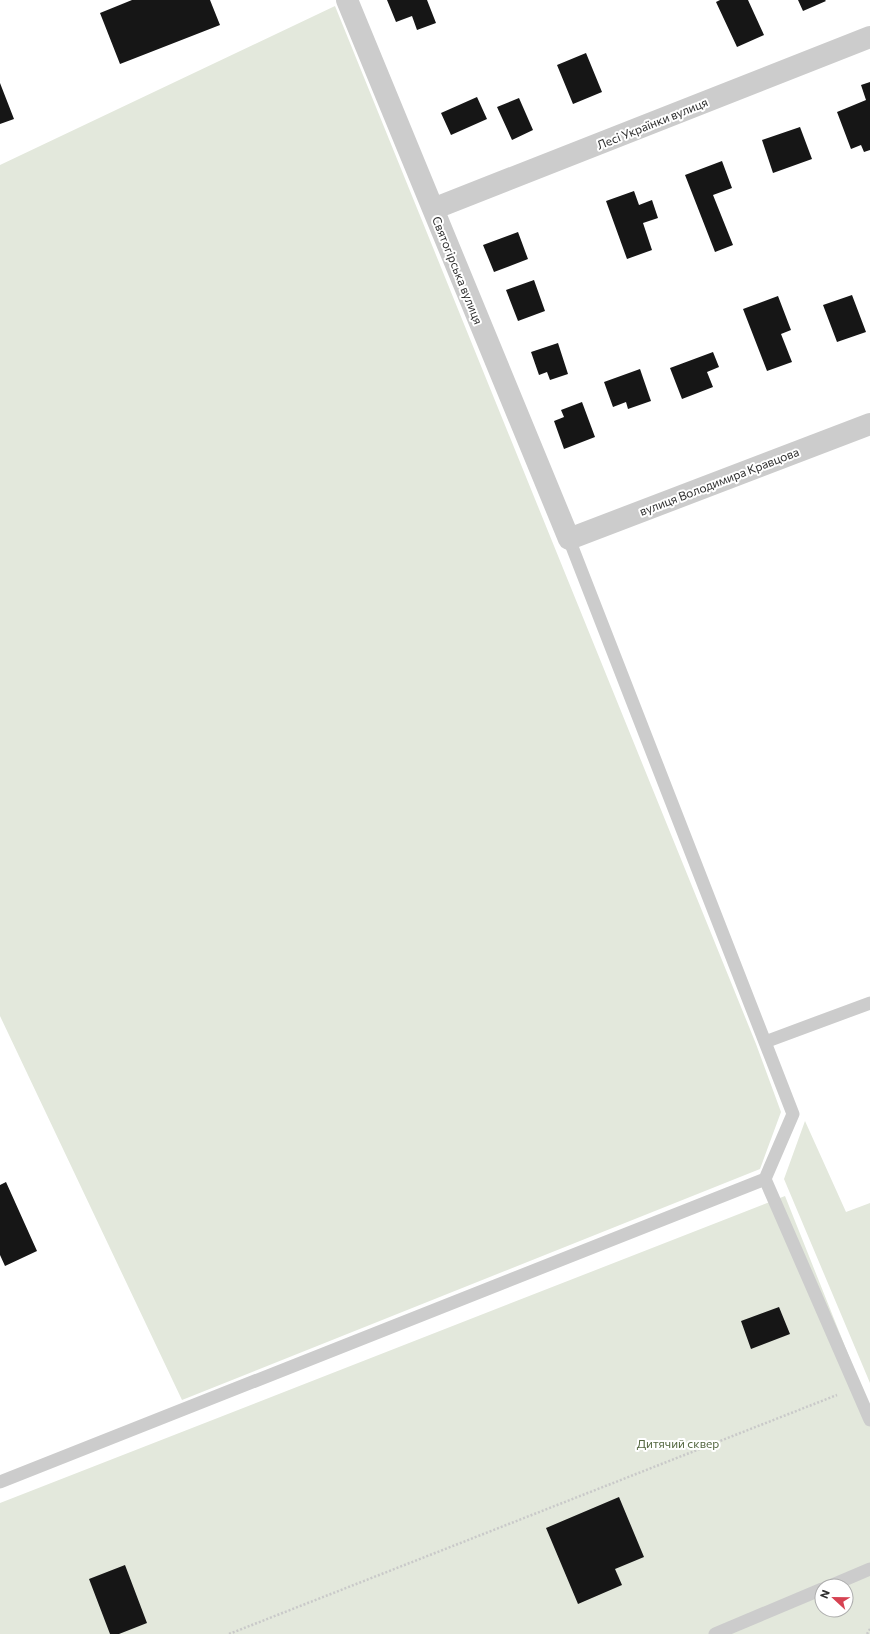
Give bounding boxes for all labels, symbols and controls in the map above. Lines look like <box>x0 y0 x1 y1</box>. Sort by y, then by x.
street label: Лесі Українки вулиця <box>594 94 710 152</box>
street label: Святогірська вулиця <box>430 214 486 326</box>
street label: вулиця Володимира Кравцова <box>637 444 801 518</box>
park label: Дитячий сквер <box>637 1436 719 1450</box>
north arrow <box>814 1578 854 1618</box>
text: N <box>817 1588 832 1600</box>

